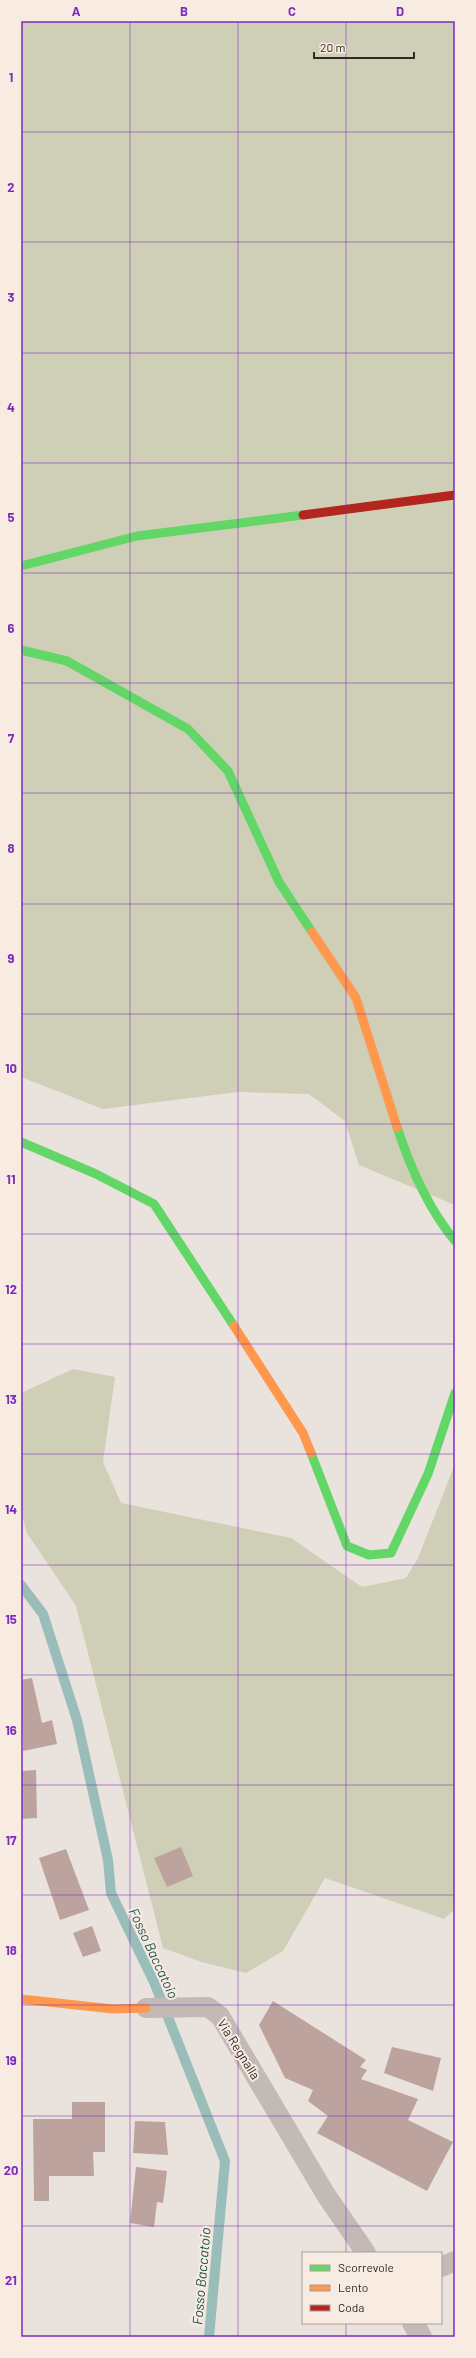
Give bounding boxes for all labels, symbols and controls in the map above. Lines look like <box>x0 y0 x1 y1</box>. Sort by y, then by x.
text: A <box>72 3 81 19</box>
text: B <box>180 3 188 19</box>
text: C <box>288 3 296 19</box>
text: D <box>396 3 404 19</box>
scale bar <box>314 34 414 60</box>
text: 20 m <box>320 40 346 54</box>
text: 1 <box>9 69 13 85</box>
text: 2 <box>7 179 15 195</box>
text: 3 <box>7 289 15 305</box>
text: 4 <box>7 399 15 415</box>
text: 5 <box>7 509 15 525</box>
text: 6 <box>8 620 15 636</box>
text: 7 <box>8 730 15 746</box>
text: 8 <box>7 840 15 856</box>
text: 9 <box>8 950 15 966</box>
text: 10 <box>5 1060 17 1076</box>
text: 11 <box>6 1171 16 1187</box>
text: 12 <box>5 1281 17 1297</box>
text: 13 <box>5 1391 17 1407</box>
text: 14 <box>5 1501 17 1517</box>
text: 15 <box>5 1611 17 1627</box>
text: 16 <box>5 1722 17 1738</box>
text: 17 <box>5 1832 17 1848</box>
water label: Fosso Baccatoio <box>126 1905 182 2001</box>
text: 18 <box>5 1942 17 1958</box>
street label: Via Regnalla <box>214 2016 264 2082</box>
text: 19 <box>5 2052 17 2068</box>
text: 20 <box>4 2162 18 2178</box>
water label: Fosso Baccatoio <box>188 2227 214 2325</box>
legend <box>302 2252 442 2324</box>
text: Scorrevole <box>338 2260 394 2274</box>
text: 21 <box>5 2272 17 2288</box>
text: Lento <box>338 2280 368 2294</box>
text: Coda <box>338 2300 365 2314</box>

